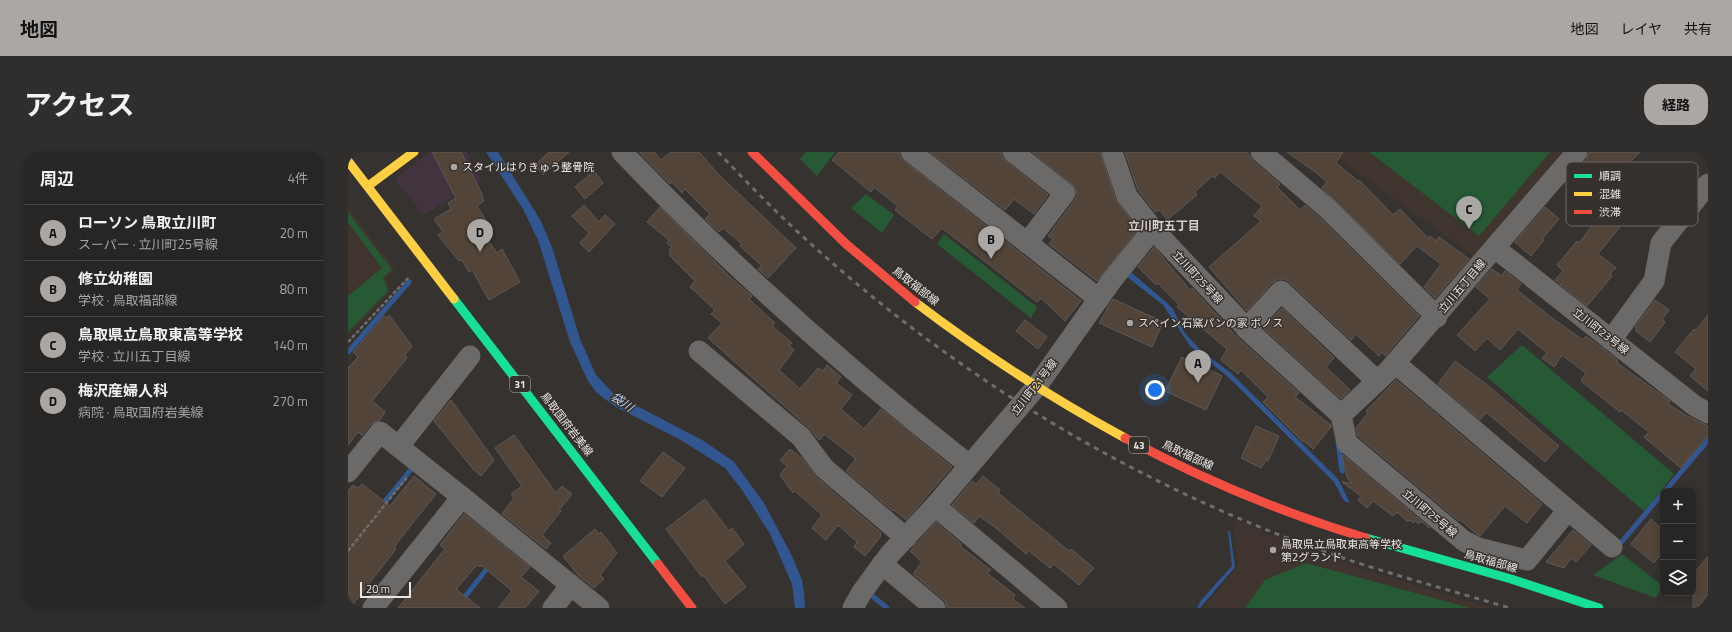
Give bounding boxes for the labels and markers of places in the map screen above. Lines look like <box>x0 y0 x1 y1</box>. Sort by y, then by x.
place label: スタイルはりきゅう整骨院 <box>462 159 594 175</box>
marker: スタイルはりきゅう整骨院 <box>449 162 459 172</box>
pin: C <box>1456 196 1482 229</box>
pin: D <box>467 219 493 252</box>
pin: B <box>978 226 1004 259</box>
place label: スペイン石窯パンの家 ボノス <box>1138 315 1283 331</box>
marker: スペイン石窯パンの家 ボノス <box>1125 318 1135 328</box>
pin: A <box>1185 350 1211 383</box>
place label: 鳥取県立鳥取東高等学校 第2グランド <box>1281 536 1402 565</box>
marker: 鳥取県立鳥取東高等学校 第2グランド <box>1268 545 1278 555</box>

